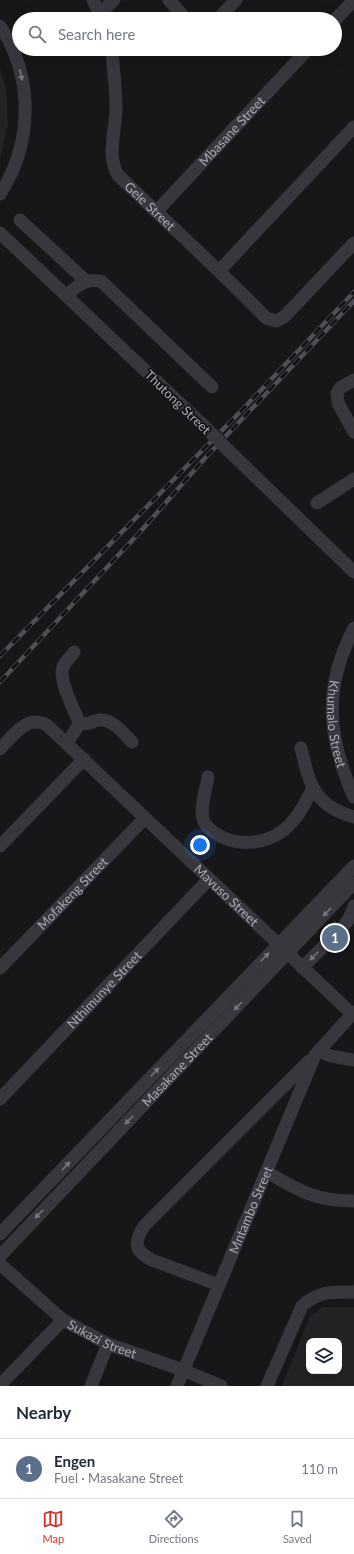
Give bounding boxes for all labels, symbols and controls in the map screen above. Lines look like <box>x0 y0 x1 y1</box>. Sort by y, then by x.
search box <box>12 12 342 56</box>
icon: search <box>26 23 48 45</box>
text: Search here <box>58 25 135 43</box>
one-way arrow <box>18 69 24 81</box>
street label: Mbasane Street <box>195 92 268 169</box>
street label: Gele Street <box>122 178 179 234</box>
street label: Thutong Street <box>142 366 215 438</box>
street label: Khumalo Street <box>324 679 350 770</box>
your location <box>190 835 210 855</box>
street label: Mofakeng Street <box>34 853 111 933</box>
street label: Mavuso Street <box>191 861 262 930</box>
one-way arrow <box>323 907 332 916</box>
pin: 1 <box>322 923 348 953</box>
street label: Nthimunye Street <box>63 947 145 1032</box>
one-way arrow <box>309 951 319 961</box>
one-way arrow <box>260 952 269 963</box>
one-way arrow <box>233 1001 242 1011</box>
street label: Masakane Street <box>138 1029 216 1110</box>
one-way arrow <box>151 1067 160 1077</box>
one-way arrow <box>124 1115 133 1125</box>
one-way arrow <box>61 1161 70 1171</box>
street label: Mntambo Street <box>225 1163 276 1256</box>
one-way arrow <box>34 1209 44 1219</box>
street label: Sukazi Street <box>65 1316 139 1361</box>
map controls <box>306 1338 342 1374</box>
button: layers <box>306 1338 342 1374</box>
text: Nearby <box>16 1402 71 1423</box>
text: Engen <box>54 1452 95 1470</box>
text: 1 <box>25 1461 33 1477</box>
text: 110 m <box>301 1461 338 1477</box>
text: Fuel · Masakane Street <box>54 1470 183 1486</box>
tab: Map <box>42 1508 64 1545</box>
tab: Directions <box>149 1508 198 1545</box>
tab: Saved <box>283 1508 312 1545</box>

